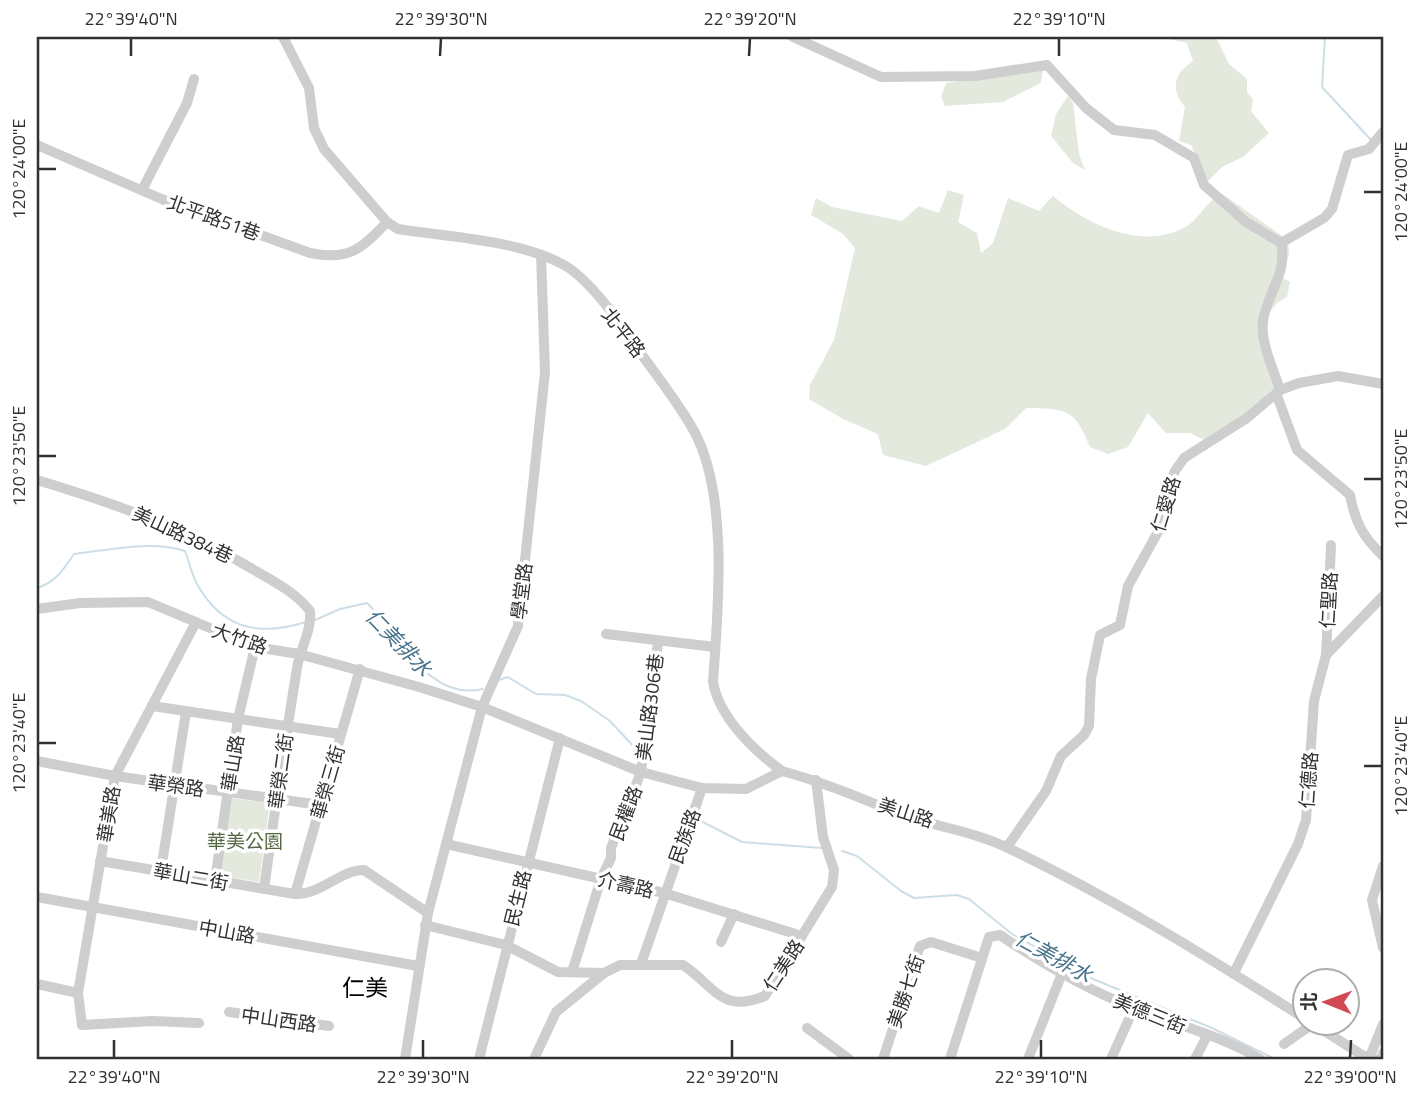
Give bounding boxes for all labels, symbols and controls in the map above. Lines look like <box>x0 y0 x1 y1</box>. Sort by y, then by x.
text: 22°39'40"N <box>84 5 178 32</box>
text: 22°39'30"N <box>394 5 488 32</box>
text: 22°39'20"N <box>703 5 797 32</box>
text: 22°39'10"N <box>1012 5 1106 32</box>
text: 120°24'00"E <box>5 118 32 220</box>
text: 120°24'00"E <box>1387 141 1414 243</box>
street label: 北平路51巷 <box>163 187 265 247</box>
street label: 北平路 <box>595 301 653 363</box>
text: 120°23'50"E <box>5 405 32 507</box>
text: 120°23'50"E <box>1387 428 1414 530</box>
street label: 仁愛路 <box>1143 472 1187 536</box>
street label: 美山路384巷 <box>128 498 238 570</box>
street label: 學堂路 <box>503 561 539 621</box>
street label: 仁聖路 <box>1312 571 1344 629</box>
water label: 仁美排水 <box>358 601 440 684</box>
street label: 大竹路 <box>208 615 272 661</box>
street label: 美山路306巷 <box>628 652 670 762</box>
text: 120°23'40"E <box>5 692 32 794</box>
text: 120°23'40"E <box>1387 715 1414 817</box>
street label: 華榮二街 <box>260 731 300 811</box>
street label: 華山路 <box>213 733 251 793</box>
street label: 華榮三街 <box>303 741 351 823</box>
street label: 仁德路 <box>1292 751 1324 809</box>
street label: 華榮路 <box>146 767 206 803</box>
street label: 民權路 <box>601 781 649 845</box>
street label: 華美路 <box>89 784 127 844</box>
street label: 美山路 <box>874 789 938 835</box>
street label: 民族路 <box>661 804 707 868</box>
park label: 華美公園 <box>207 826 283 855</box>
street label: 華山二街 <box>151 855 231 897</box>
street label: 介壽路 <box>595 863 657 905</box>
street label: 民生路 <box>496 867 538 929</box>
street label: 中山路 <box>196 912 258 950</box>
water label: 仁美排水 <box>1010 922 1099 991</box>
street label: 仁美路 <box>755 933 811 997</box>
street label: 美勝七街 <box>879 950 931 1032</box>
north arrow <box>1290 967 1360 1036</box>
district label: 仁美 <box>342 970 388 1005</box>
street label: 美德三街 <box>1109 985 1191 1041</box>
text: 北 <box>1294 992 1323 1011</box>
street label: 中山西路 <box>239 999 319 1039</box>
text: 22°39'40"N <box>67 1063 161 1090</box>
text: 22°39'30"N <box>376 1063 470 1090</box>
text: 22°39'20"N <box>685 1063 779 1090</box>
text: 22°39'10"N <box>994 1063 1088 1090</box>
text: 22°39'00"N <box>1303 1063 1397 1090</box>

